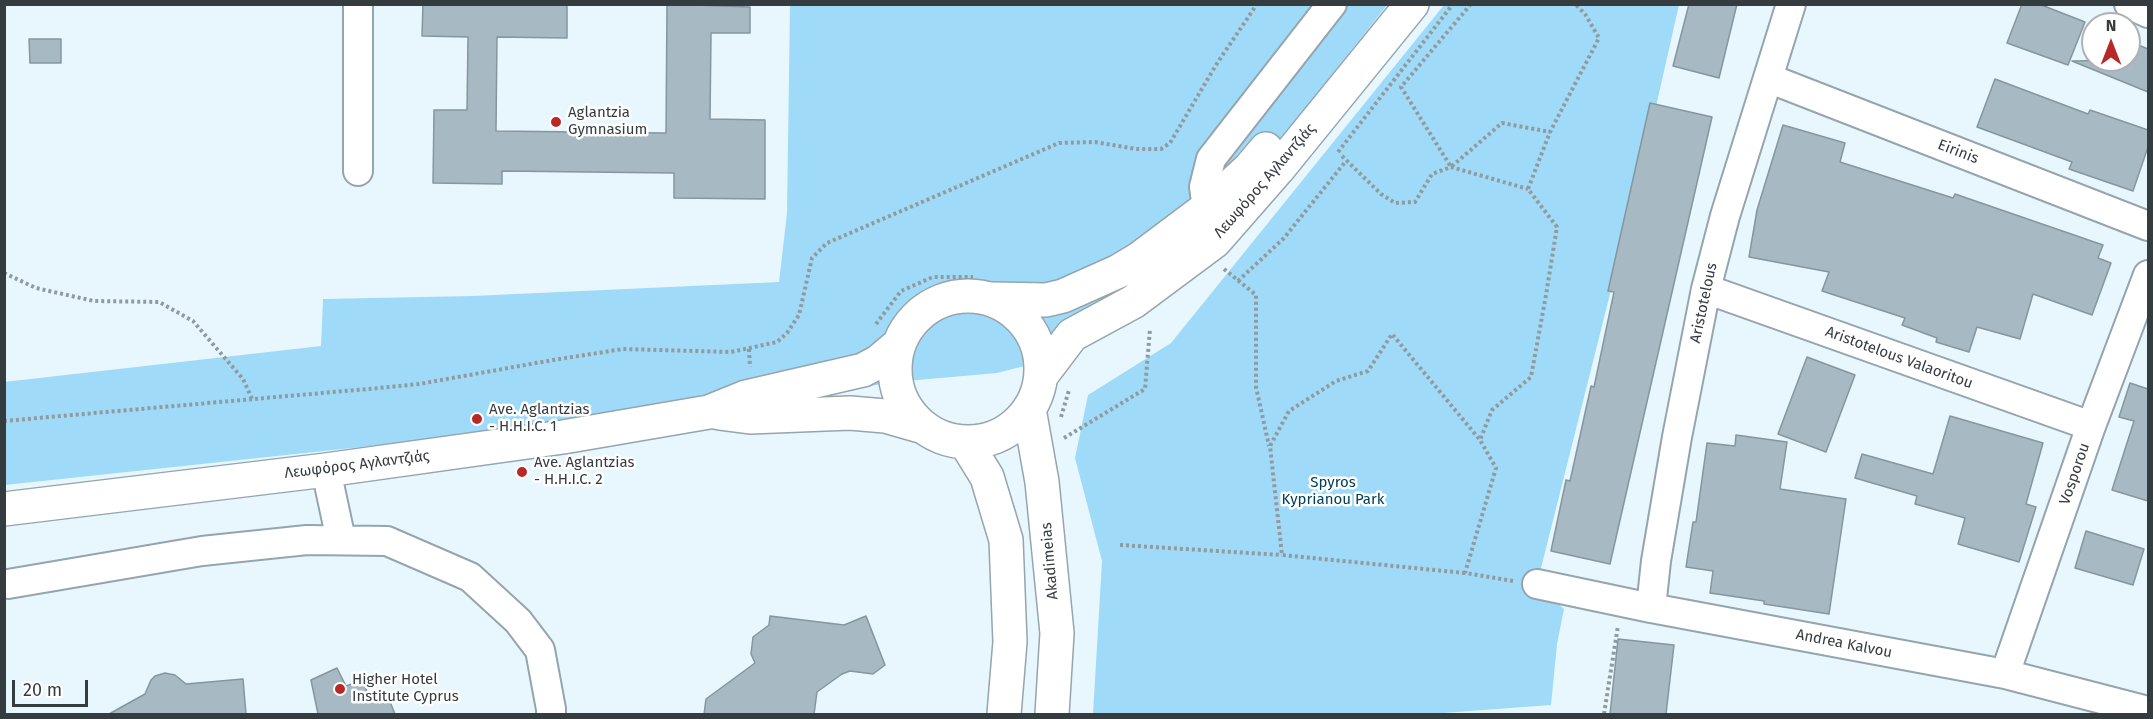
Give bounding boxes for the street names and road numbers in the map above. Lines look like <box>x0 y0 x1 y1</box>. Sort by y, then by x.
street label: Λεωφόρος Αγλαντζιάς <box>1210 120 1320 242</box>
street label: Eirinis <box>1935 136 1981 168</box>
street label: Aristotelous <box>1687 261 1721 345</box>
street label: Aristotelous Valaoritou <box>1823 323 1975 393</box>
street label: Vosporou <box>2056 441 2094 507</box>
street label: Λεωφόρος Αγλαντζιάς <box>283 447 431 483</box>
street label: Akadimeias <box>1038 522 1062 600</box>
street label: Andrea Kalvou <box>1794 626 1894 662</box>

